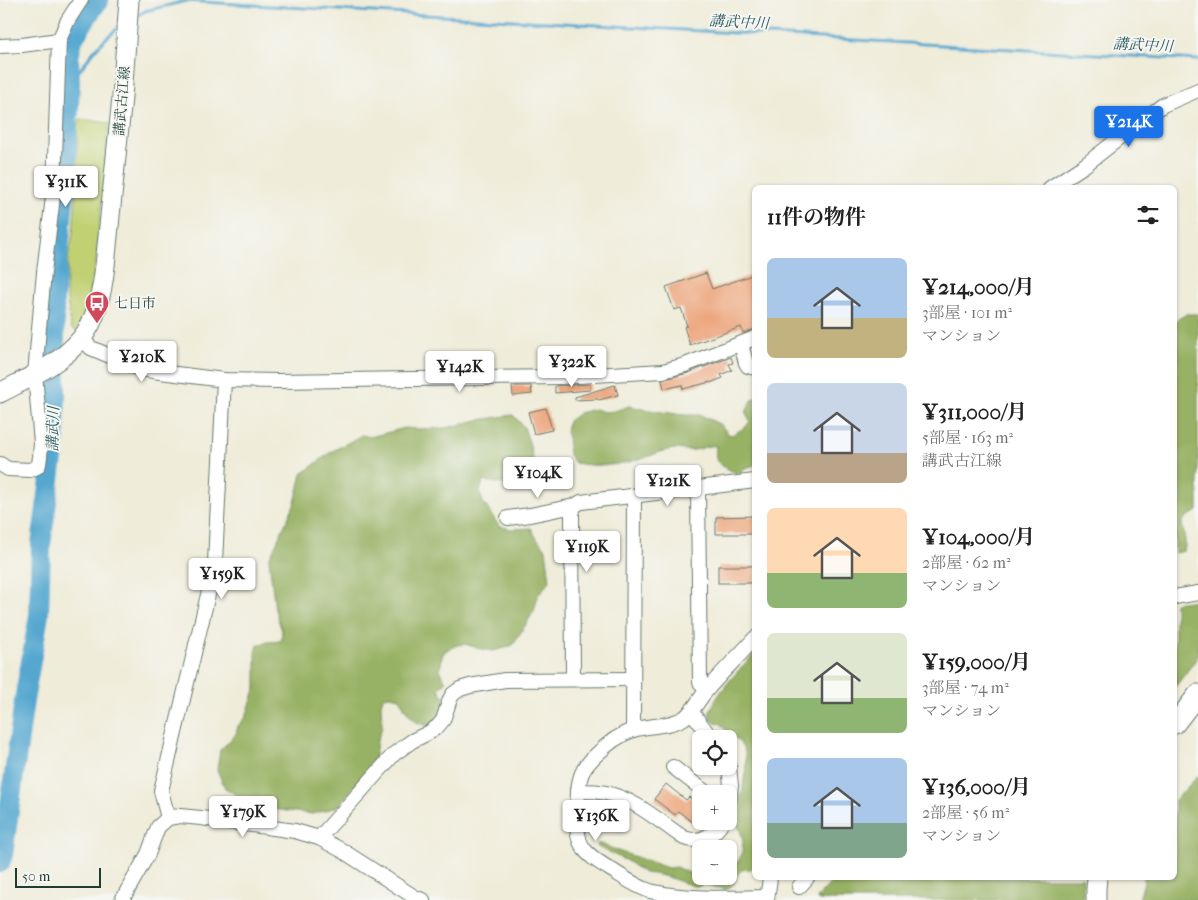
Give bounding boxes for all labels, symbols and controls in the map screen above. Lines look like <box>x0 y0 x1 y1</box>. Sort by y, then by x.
water label: 講武中川 <box>709 11 771 33</box>
water label: 講武中川 <box>1113 34 1175 56</box>
street label: 講武古江線 <box>110 65 134 137</box>
pin: ¥214K <box>1094 106 1164 148</box>
text: ¥214K <box>1105 112 1153 131</box>
pin: ¥311K <box>31 166 101 208</box>
text: ¥311K <box>45 172 87 191</box>
icon: filters <box>1134 201 1162 229</box>
text: 11件の物件 <box>767 205 866 229</box>
text: ¥214,000/月 <box>922 275 1035 299</box>
icon: home <box>807 278 867 338</box>
bus stop icon: 七日市 <box>84 290 110 324</box>
place label: 七日市 <box>114 295 156 312</box>
text: 3部屋 · 101 m² <box>922 303 1012 322</box>
text: マンション <box>922 326 1001 345</box>
pin: ¥210K <box>107 340 177 383</box>
pin: ¥322K <box>537 346 607 388</box>
text: ¥210K <box>119 347 165 366</box>
pin: ¥142K <box>425 350 495 393</box>
text: ¥322K <box>548 352 596 371</box>
text: ¥142K <box>436 357 484 376</box>
text: ¥311,000/月 <box>922 400 1027 424</box>
icon: home <box>807 403 867 463</box>
water label: 講武川 <box>44 404 62 452</box>
text: 5部屋 · 163 m² <box>922 428 1013 447</box>
text: 講武古江線 <box>922 451 1002 470</box>
pin: ¥104K <box>503 456 573 499</box>
text: ¥104K <box>514 463 562 482</box>
pin: ¥121K <box>633 464 703 507</box>
text: ¥121K <box>646 471 690 490</box>
text: ¥104,000/月 <box>922 525 1035 549</box>
icon: home <box>807 528 867 588</box>
pin: ¥119K <box>552 530 622 573</box>
text: ¥119K <box>565 537 609 556</box>
text: 2部屋 · 62 m² <box>922 553 1010 572</box>
pin: ¥159K <box>187 558 257 600</box>
text: ¥159K <box>199 564 245 583</box>
text: マンション <box>922 576 1001 595</box>
text: ¥159,000/月 <box>922 650 1031 674</box>
icon: home <box>807 653 867 713</box>
text: 3部屋 · 74 m² <box>922 678 1009 697</box>
text: マンション <box>922 701 1001 720</box>
map controls <box>692 730 737 885</box>
button: locate <box>692 730 737 775</box>
text: ¥136,000/月 <box>922 775 1031 799</box>
icon: home <box>807 778 867 838</box>
button: + <box>692 785 737 830</box>
pin: ¥179K <box>208 796 278 838</box>
pin: ¥136K <box>561 800 631 842</box>
text: ¥179K <box>220 802 266 821</box>
text: 2部屋 · 56 m² <box>922 803 1009 822</box>
text: ¥136K <box>573 806 619 825</box>
text: マンション <box>922 826 1001 845</box>
button: − <box>692 840 737 885</box>
scale bar <box>15 865 101 888</box>
text: 50 m <box>22 868 50 885</box>

